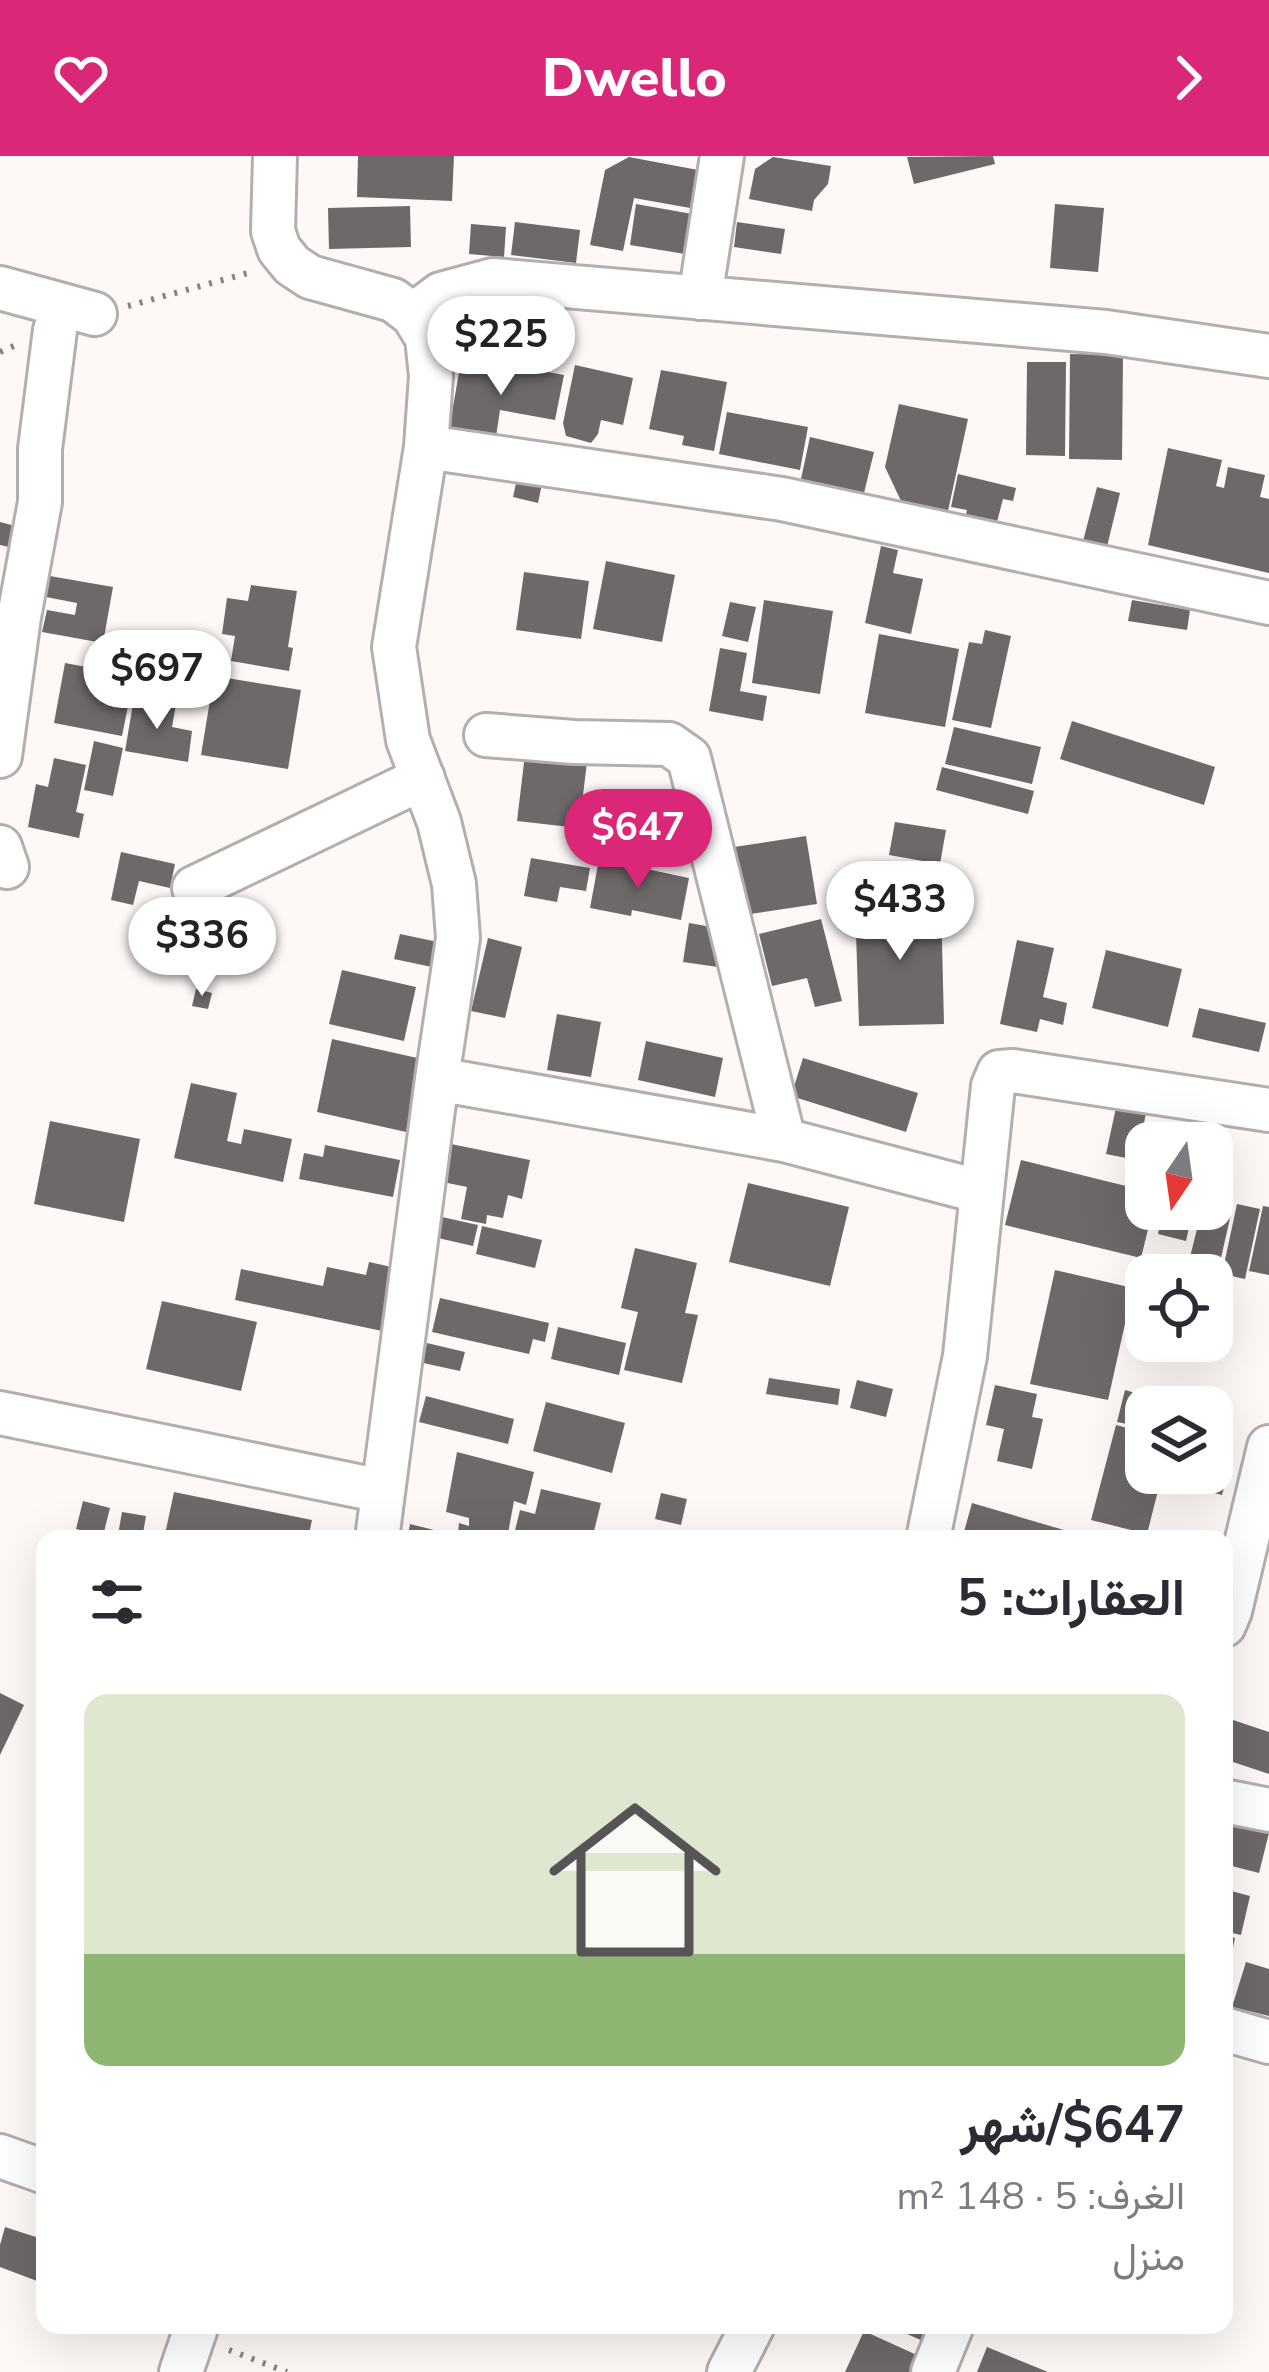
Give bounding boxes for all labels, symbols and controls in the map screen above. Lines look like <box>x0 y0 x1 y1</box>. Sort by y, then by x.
text: Dwello <box>542 41 727 115</box>
icon: heart <box>48 45 114 111</box>
icon: forward <box>1155 45 1221 111</box>
pin: $225 <box>430 296 572 398</box>
text: $225 <box>454 308 548 361</box>
pin: $697 <box>86 630 228 732</box>
text: $697 <box>110 642 204 695</box>
pin: $647 <box>567 789 709 891</box>
text: $647 <box>591 801 685 854</box>
pin: $433 <box>829 861 971 963</box>
text: $433 <box>853 873 947 926</box>
pin: $336 <box>131 897 273 999</box>
text: $336 <box>155 909 249 962</box>
north arrow <box>1125 1122 1233 1230</box>
map controls <box>1125 1122 1233 1494</box>
button: locate <box>1125 1254 1233 1362</box>
button: layers <box>1125 1386 1233 1494</box>
text: العقارات: 5 <box>957 1563 1185 1633</box>
icon: filters <box>84 1569 150 1635</box>
icon: home <box>527 1772 743 1988</box>
text: $647/شهر <box>960 2090 1185 2160</box>
text: الغرف: 5 · 148 m² <box>896 2170 1185 2223</box>
text: منزل <box>1112 2231 1185 2284</box>

